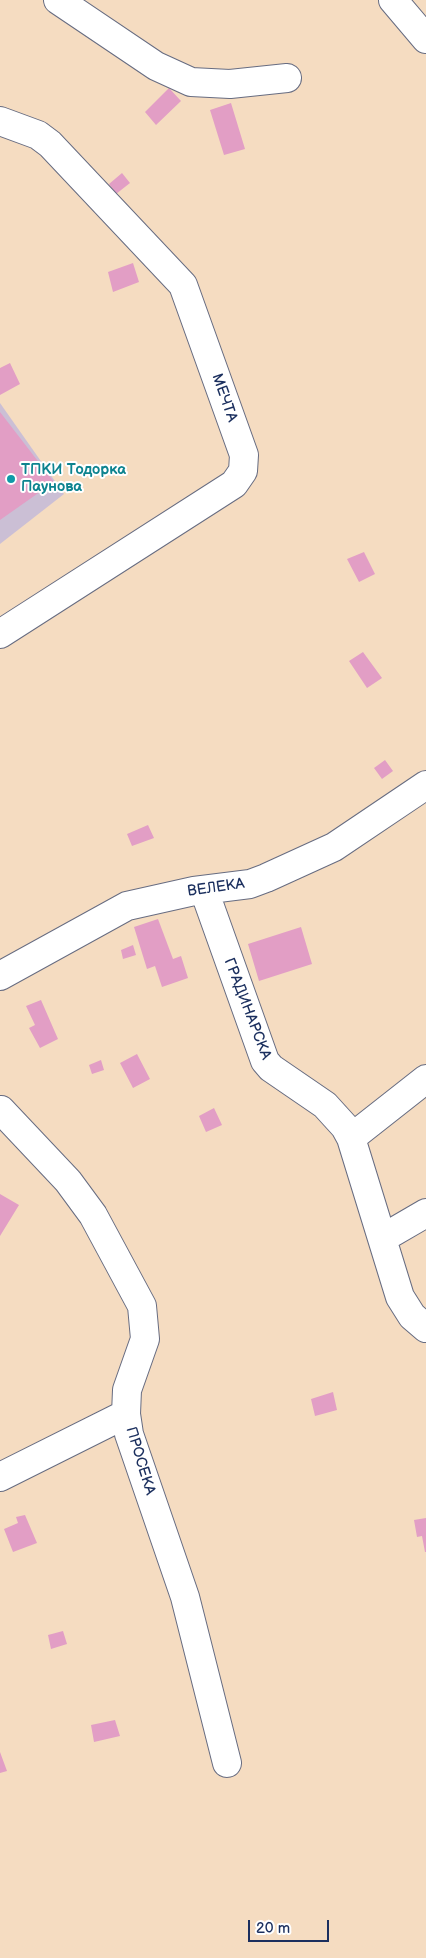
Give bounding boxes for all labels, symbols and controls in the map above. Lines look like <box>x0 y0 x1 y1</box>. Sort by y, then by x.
street label: МЕЧТА <box>207 371 241 425</box>
place label: ТПКИ Тодорка Паунова <box>21 461 126 496</box>
marker: ТПКИ Тодорка Паунова <box>5 473 17 485</box>
street label: ВЕЛЕКА <box>186 875 246 901</box>
street label: ГРАДИНАРСКА <box>219 956 275 1062</box>
street label: ПРОСЕКА <box>121 1425 159 1497</box>
scale bar <box>251 1910 332 1942</box>
text: 20 m <box>256 1919 290 1938</box>

